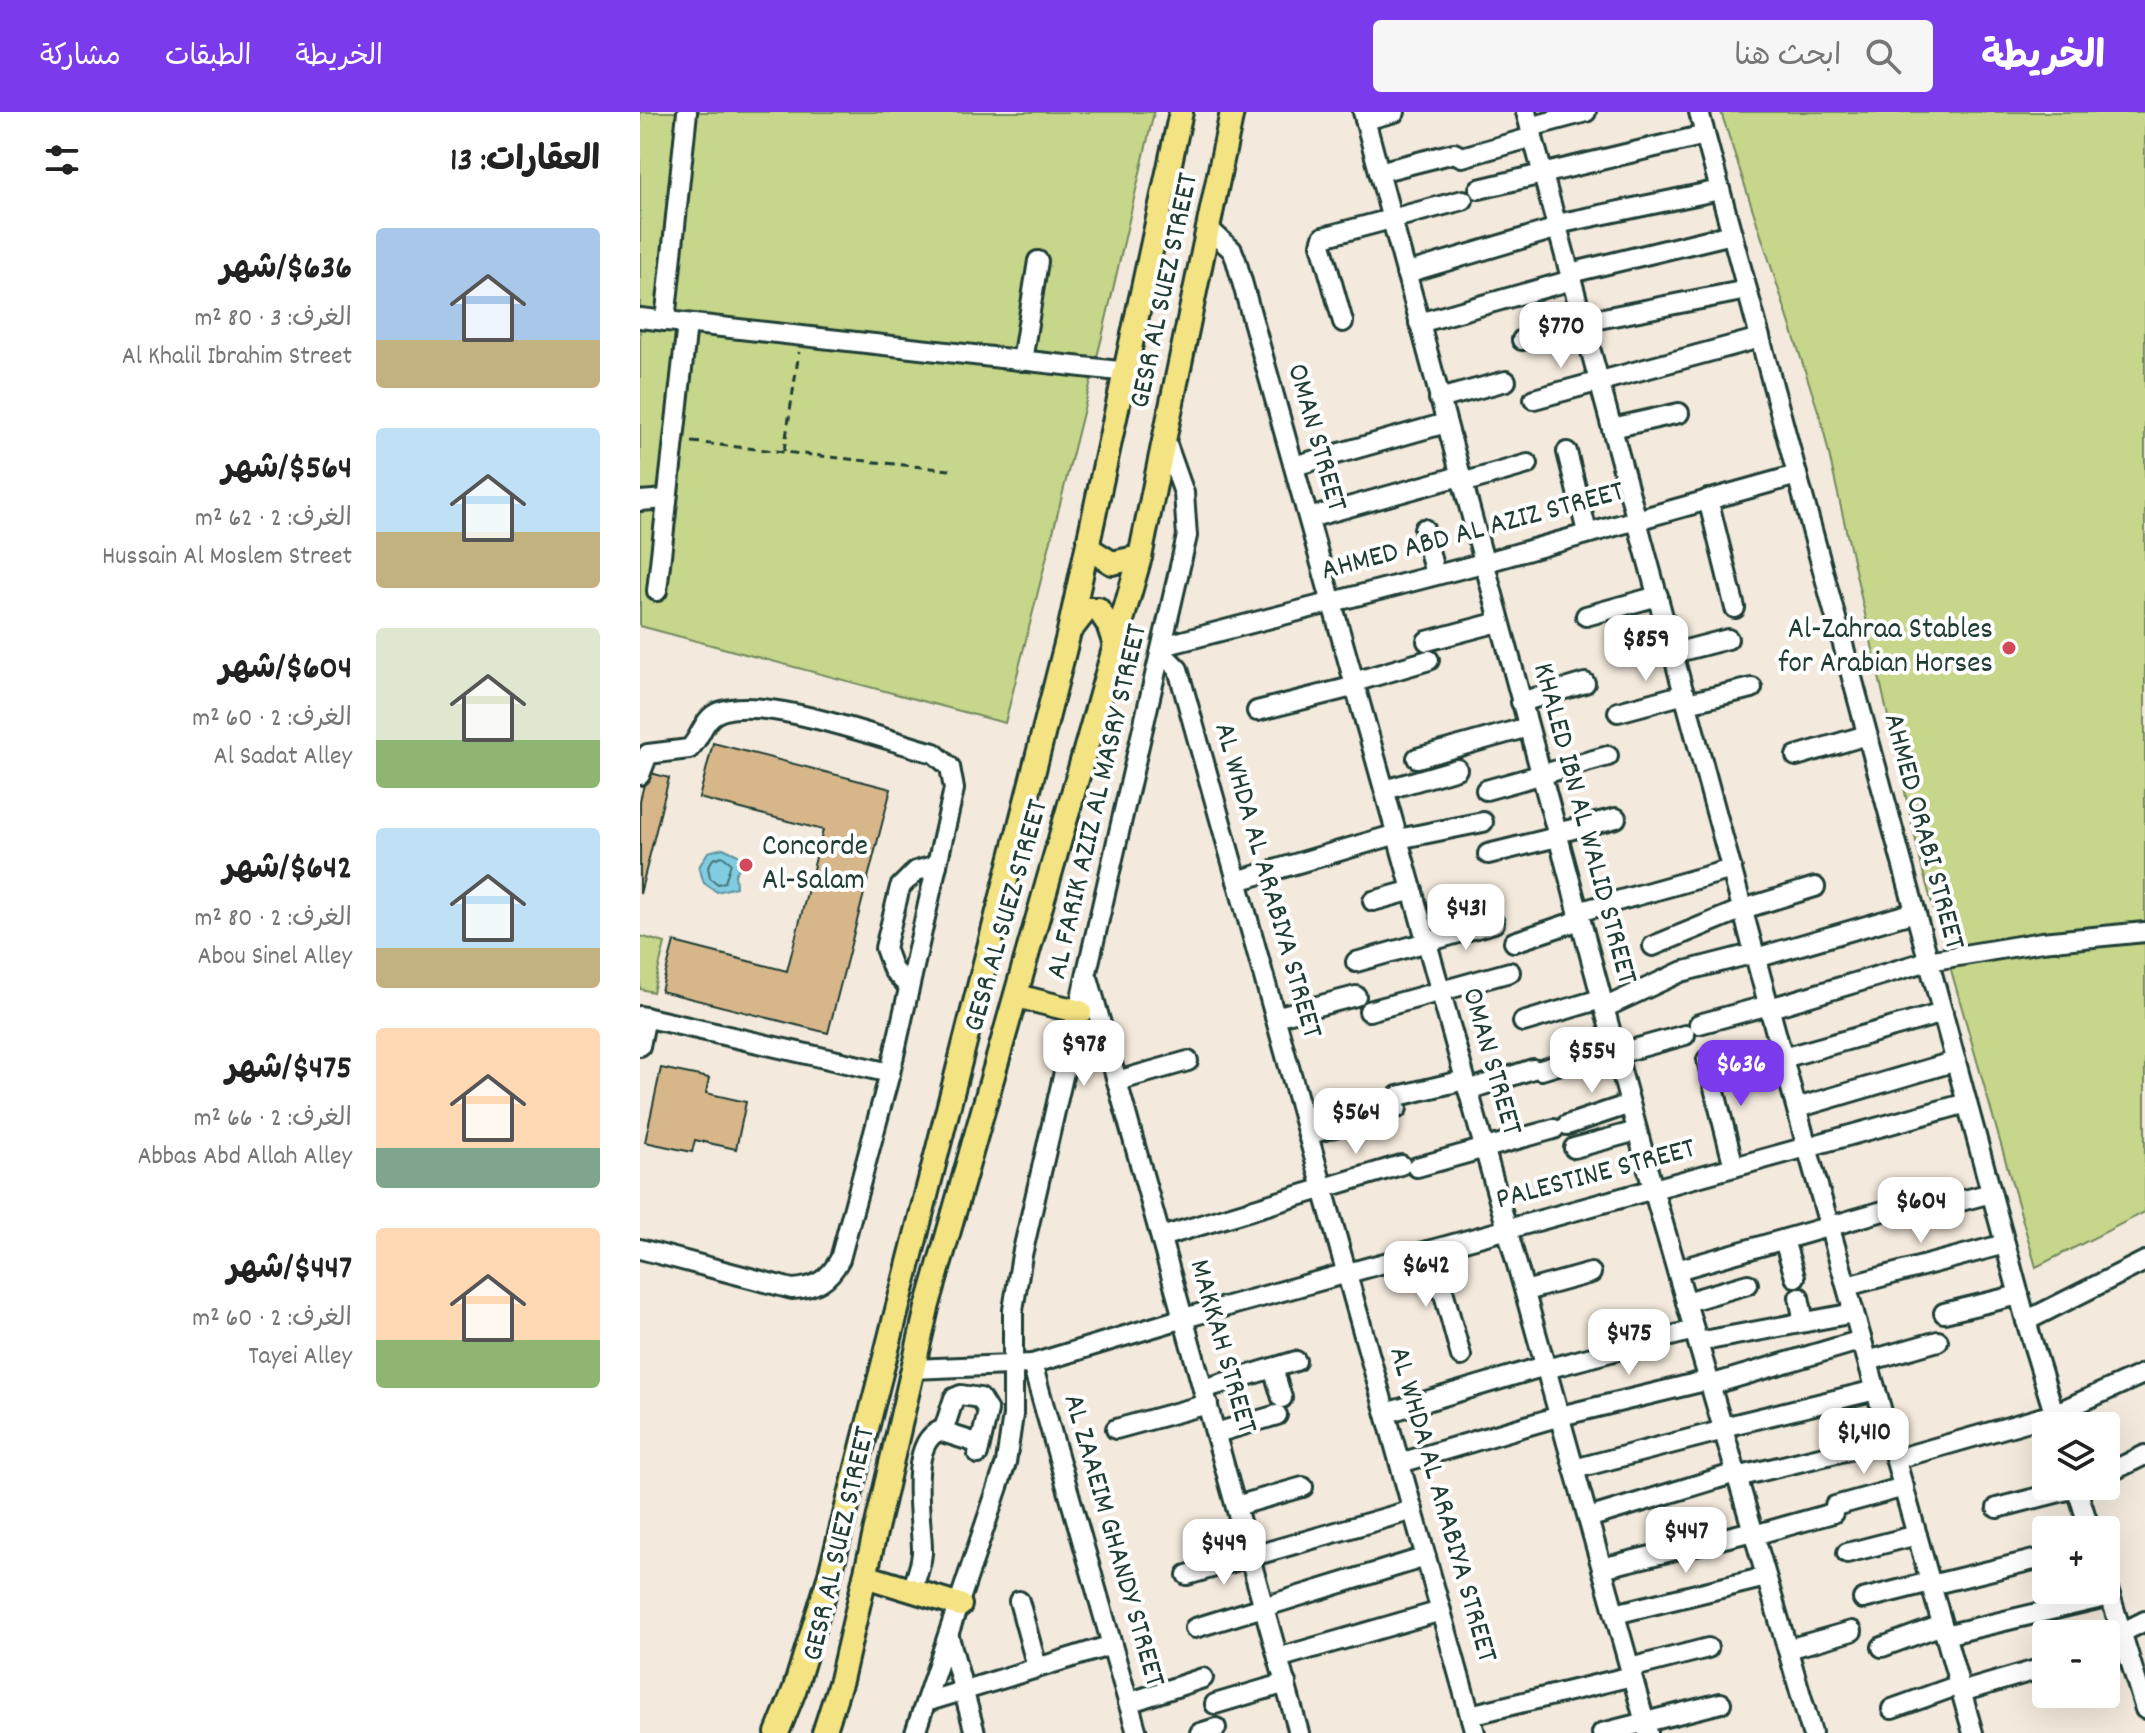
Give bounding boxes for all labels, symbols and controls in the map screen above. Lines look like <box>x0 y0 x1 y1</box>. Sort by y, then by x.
search box <box>1373 20 1933 92</box>
text: الخريطة <box>1981 32 2105 87</box>
icon: search <box>1861 34 1905 78</box>
text: ابحث هنا <box>1734 37 1841 80</box>
text: مشاركة <box>40 39 121 79</box>
text: الطبقات <box>165 39 251 79</box>
text: الخريطة <box>295 39 383 79</box>
icon: filters <box>40 138 84 182</box>
text: العقارات: 13 <box>450 138 600 187</box>
street label: GESR AL SUEZ STREET <box>1120 169 1212 413</box>
text: $636/شهر <box>220 246 352 295</box>
icon: home <box>440 260 536 356</box>
text: الغرف: 3 · 80 m² <box>194 301 352 338</box>
pin: $770 <box>1514 302 1608 370</box>
text: $770 <box>1537 309 1585 346</box>
text: Al Khalil Ibrahim Street <box>122 339 352 376</box>
street label: OMAN STREET <box>1273 359 1357 517</box>
text: $564/شهر <box>222 446 352 495</box>
icon: home <box>440 460 536 556</box>
street label: AHMED ABD AL AZIZ STREET <box>1317 472 1629 594</box>
text: الغرف: 2 · 62 m² <box>195 501 352 538</box>
text: Hussain Al Moslem Street <box>102 539 352 576</box>
place label: Al-Zahraa Stables for Arabian Horses <box>1778 610 1993 687</box>
pin: $859 <box>1599 615 1693 683</box>
street label: AL FARIK AZIZ AL MASRY STREET <box>1037 620 1161 984</box>
text: $859 <box>1622 622 1670 659</box>
marker: Al-Zahraa Stables for Arabian Horses <box>2000 639 2018 657</box>
text: $604/شهر <box>219 646 352 695</box>
street label: KHALED IBN AL WALID STREET <box>1519 658 1647 990</box>
icon: home <box>440 660 536 756</box>
text: الغرف: 2 · 60 m² <box>192 701 352 738</box>
street label: AHMED ORABI STREET <box>1870 709 1974 955</box>
street label: AL WHDA AL ARABIYA STREET <box>1200 718 1332 1044</box>
text: Al Sadat Alley <box>214 739 352 776</box>
street label: GESR AL SUEZ STREET <box>954 795 1062 1037</box>
place label: Concorde Al-Salam <box>762 827 868 904</box>
text: $642/شهر <box>223 846 352 895</box>
marker: Concorde Al-Salam <box>737 856 755 874</box>
icon: home <box>440 860 536 956</box>
pin: $431 <box>1419 884 1513 952</box>
text: $431 <box>1445 891 1487 928</box>
text: الغرف: 2 · 80 m² <box>195 901 352 938</box>
text: Abou Sinel Alley <box>197 939 352 976</box>
street label: OMAN STREET <box>1448 983 1532 1141</box>
pin: $978 <box>1037 1020 1131 1088</box>
text: $978 <box>1061 1027 1107 1064</box>
pin: $554 <box>1545 1027 1639 1095</box>
text: $554 <box>1568 1034 1616 1071</box>
pin: $636 <box>1694 1040 1788 1108</box>
text: $475/شهر <box>226 1046 352 1095</box>
text: $636 <box>1716 1047 1766 1084</box>
icon: home <box>440 1060 536 1156</box>
pin: $564 <box>1309 1088 1403 1156</box>
text: $564 <box>1332 1095 1380 1132</box>
text: الغرف: 2 · 66 m² <box>194 1101 352 1138</box>
street label: PALESTINE STREET <box>1492 1129 1700 1223</box>
text: Abbas Abd Allah Alley <box>137 1139 352 1176</box>
pin: $604 <box>1874 1177 1968 1245</box>
text: $604 <box>1896 1184 1946 1221</box>
pin: $642 <box>1379 1241 1473 1309</box>
text: $447/شهر <box>227 1246 352 1295</box>
text: $642 <box>1402 1248 1450 1285</box>
street label: MAKKAH STREET <box>1176 1255 1266 1439</box>
icon: home <box>440 1260 536 1356</box>
text: الغرف: 2 · 60 m² <box>192 1301 352 1338</box>
pin: $475 <box>1582 1309 1676 1377</box>
text: $475 <box>1606 1316 1652 1353</box>
text: Tayei Alley <box>248 1339 352 1376</box>
street label: AL WHDA AL ARABIYA STREET <box>1375 1342 1507 1668</box>
street label: AL ZAAEIM GHANDY STREET <box>1050 1389 1174 1693</box>
pin: $1,410 <box>1799 1408 1929 1476</box>
map controls <box>2032 1412 2120 1708</box>
button: layers <box>2032 1412 2120 1500</box>
text: $1,410 <box>1837 1415 1891 1452</box>
street label: GESR AL SUEZ STREET <box>793 1422 889 1666</box>
pin: $447 <box>1639 1507 1733 1575</box>
text: $447 <box>1664 1514 1708 1551</box>
button: + <box>2032 1516 2120 1604</box>
pin: $449 <box>1177 1519 1271 1587</box>
text: $449 <box>1201 1526 1247 1563</box>
button: − <box>2032 1620 2120 1708</box>

